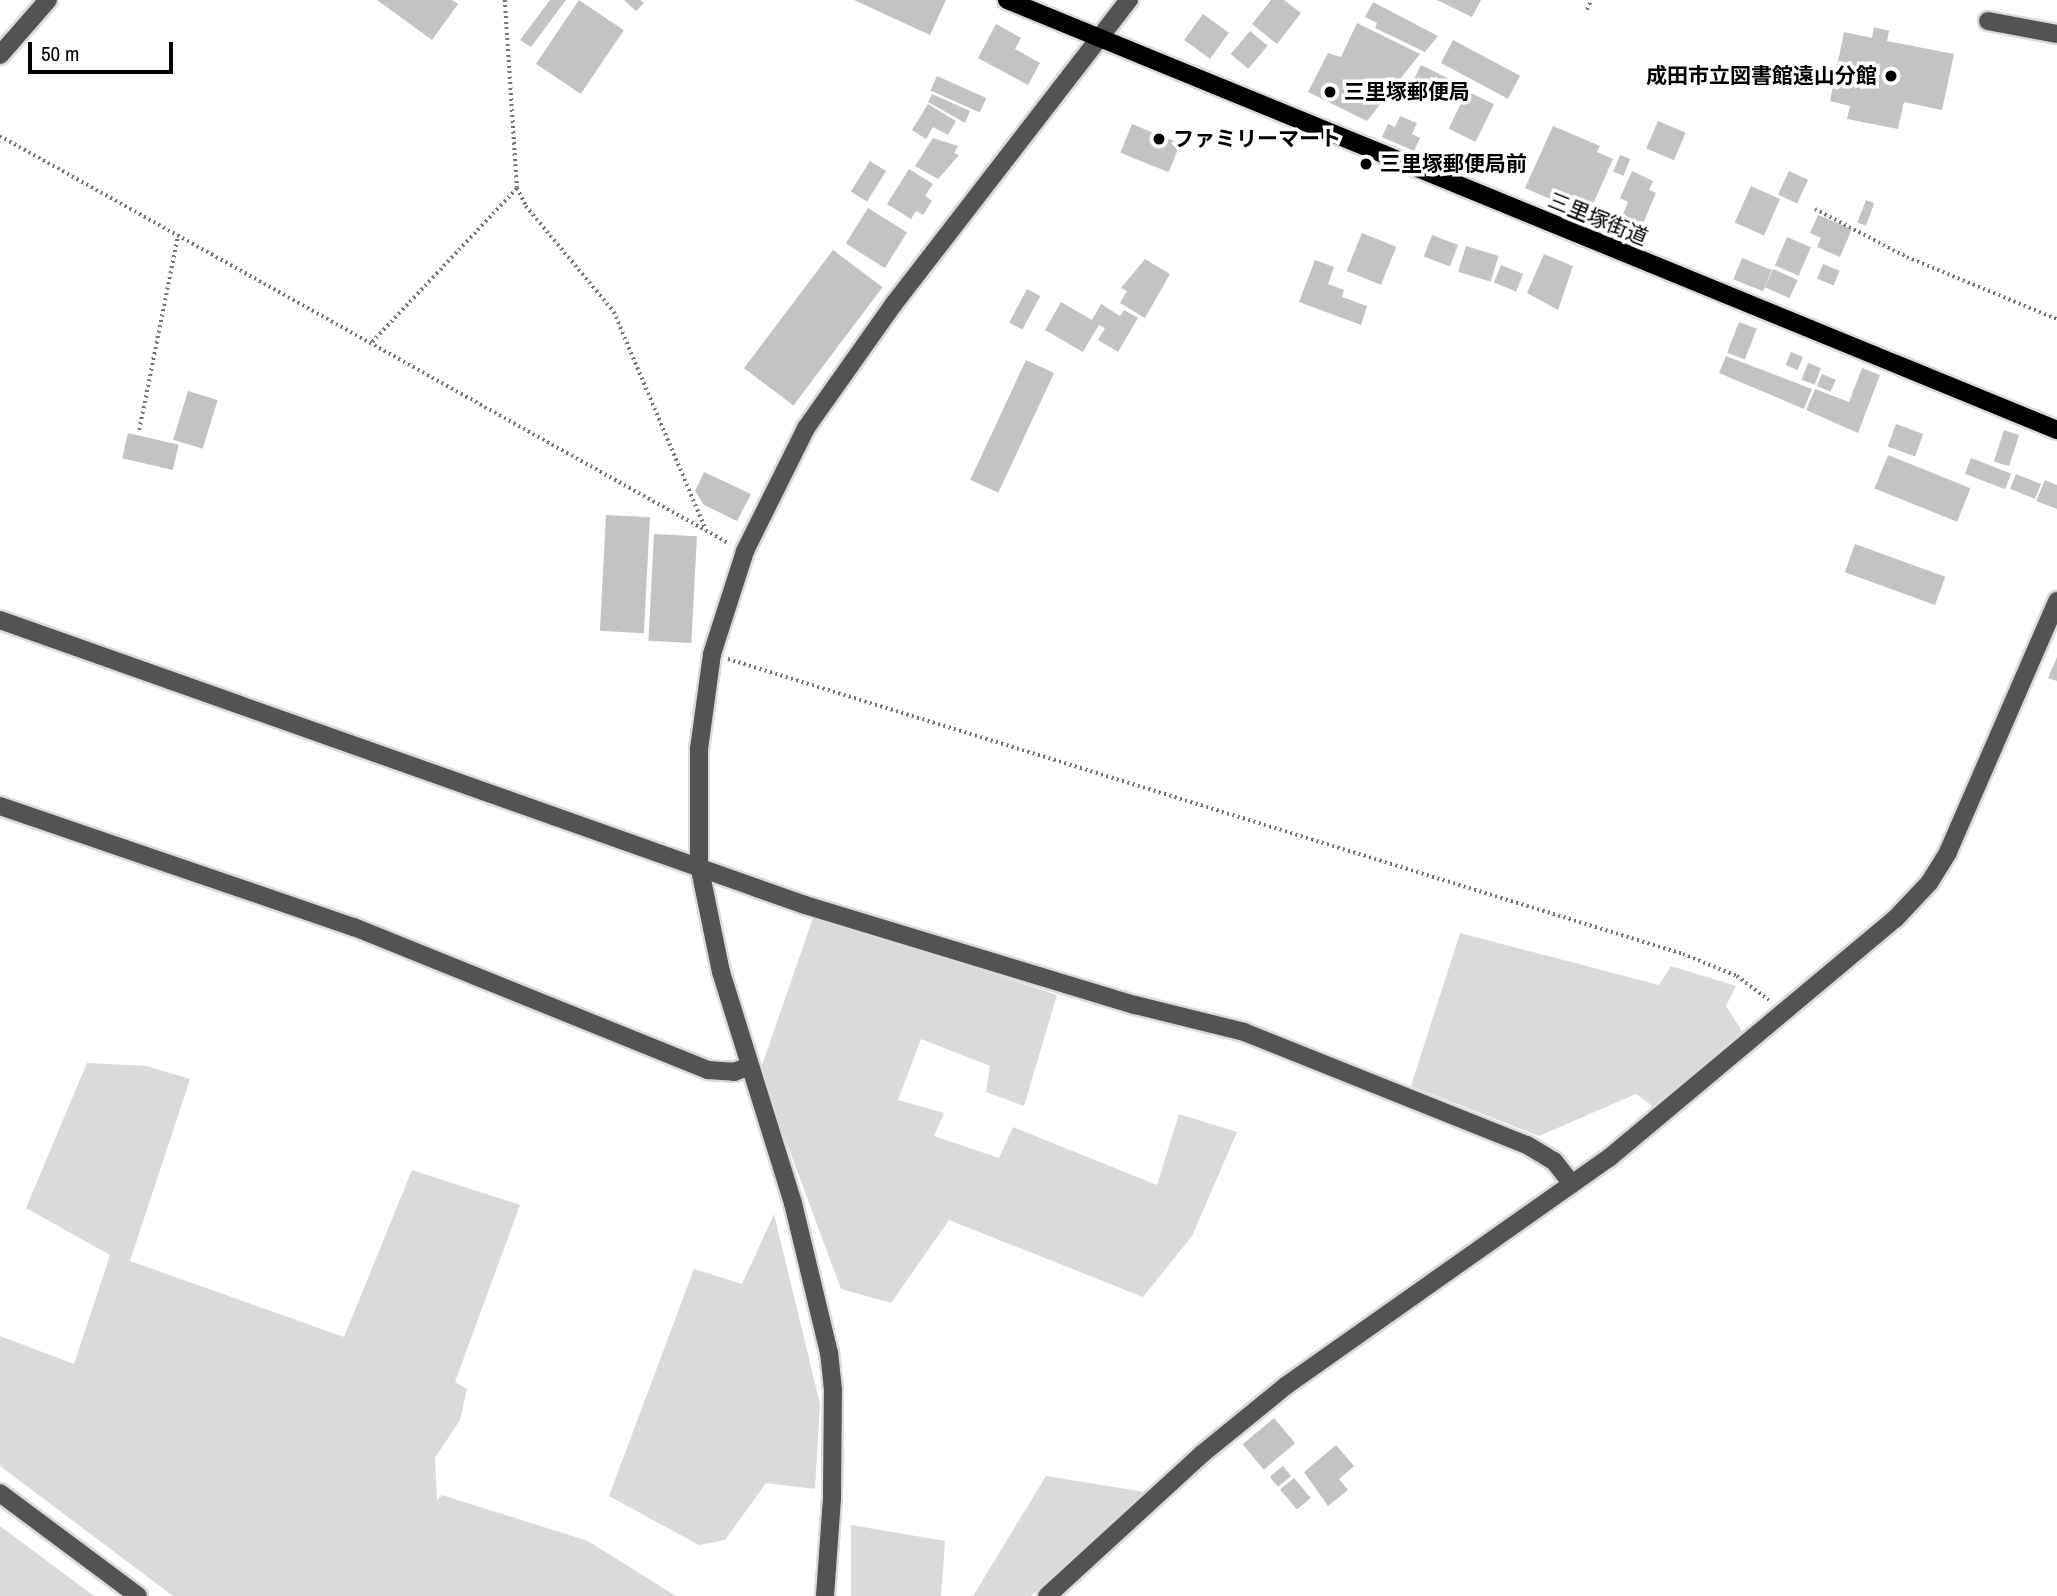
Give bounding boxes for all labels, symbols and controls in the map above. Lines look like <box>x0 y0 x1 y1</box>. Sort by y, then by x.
scale bar <box>32 28 177 72</box>
text: 50 m <box>41 39 79 68</box>
place label: 成田市立図書館遠山分館 <box>1646 63 1877 89</box>
marker: 成田市立図書館遠山分館 <box>1883 68 1899 84</box>
place label: 三里塚郵便局 <box>1344 79 1470 105</box>
marker: 三里塚郵便局 <box>1322 84 1338 100</box>
place label: ファミリーマート <box>1173 126 1341 152</box>
marker: ファミリーマート <box>1151 131 1167 147</box>
place label: 三里塚郵便局前 <box>1380 151 1527 177</box>
marker: 三里塚郵便局前 <box>1358 156 1374 172</box>
street label: 三里塚街道 <box>1545 188 1651 250</box>

